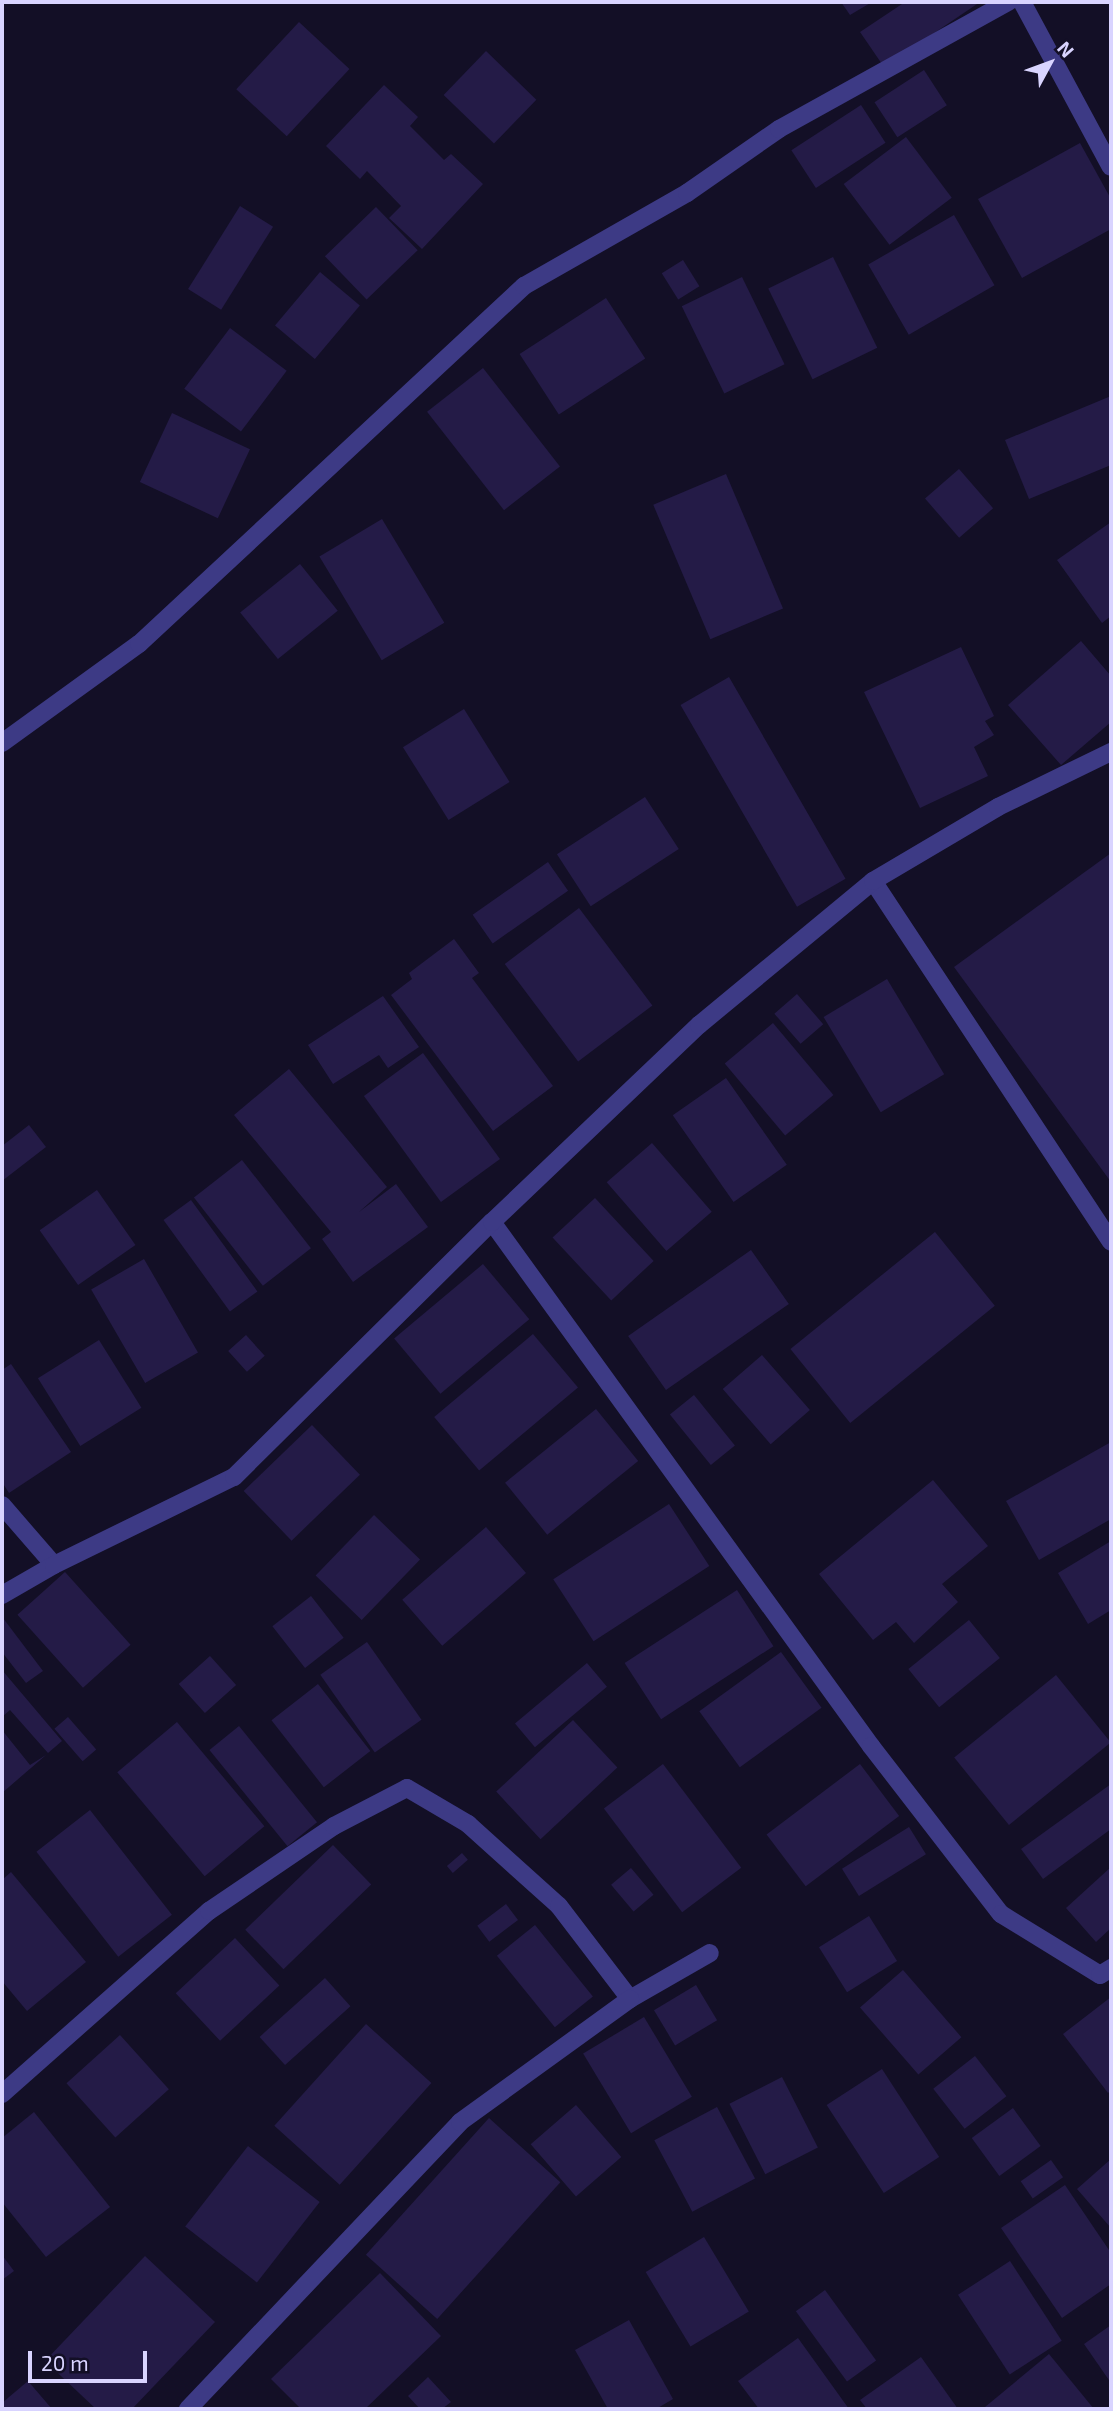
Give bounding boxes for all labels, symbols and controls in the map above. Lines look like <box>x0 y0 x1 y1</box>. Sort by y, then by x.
north arrow <box>1015 28 1085 98</box>
text: N <box>1053 36 1079 62</box>
scale bar <box>32 2338 150 2382</box>
text: 20 m <box>41 2350 89 2375</box>

